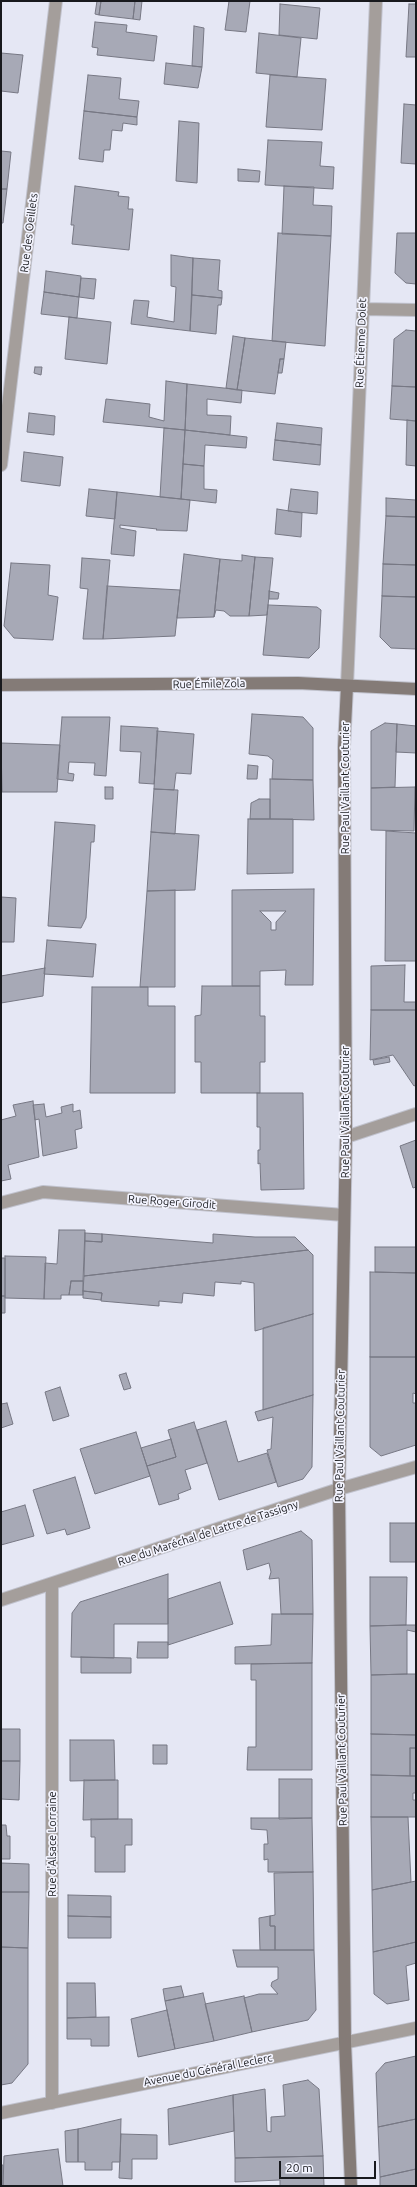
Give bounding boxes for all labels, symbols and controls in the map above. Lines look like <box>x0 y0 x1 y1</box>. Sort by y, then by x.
street label: Rue des Oeillets <box>18 193 40 273</box>
street label: Rue Étienne Dolet <box>353 298 369 388</box>
street label: Rue Émile Zola <box>173 677 245 691</box>
street label: Rue Paul Vaillant Couturier <box>338 722 352 854</box>
street label: Rue Paul Vaillant Couturier <box>338 1046 352 1178</box>
street label: Rue Roger Girodit <box>128 1192 216 1212</box>
street label: Rue Paul Vaillant Couturier <box>332 1370 348 1502</box>
street label: Rue du Maréchal de Lattre de Tassigny <box>116 1498 300 1568</box>
street label: Rue Paul Vaillant Couturier <box>334 1694 350 1826</box>
street label: Rue d'Alsace Lorraine <box>45 1791 59 1897</box>
street label: Avenue du Général Leclerc <box>143 2051 273 2089</box>
scale bar <box>281 2153 378 2179</box>
text: 20 m <box>286 2161 313 2174</box>

